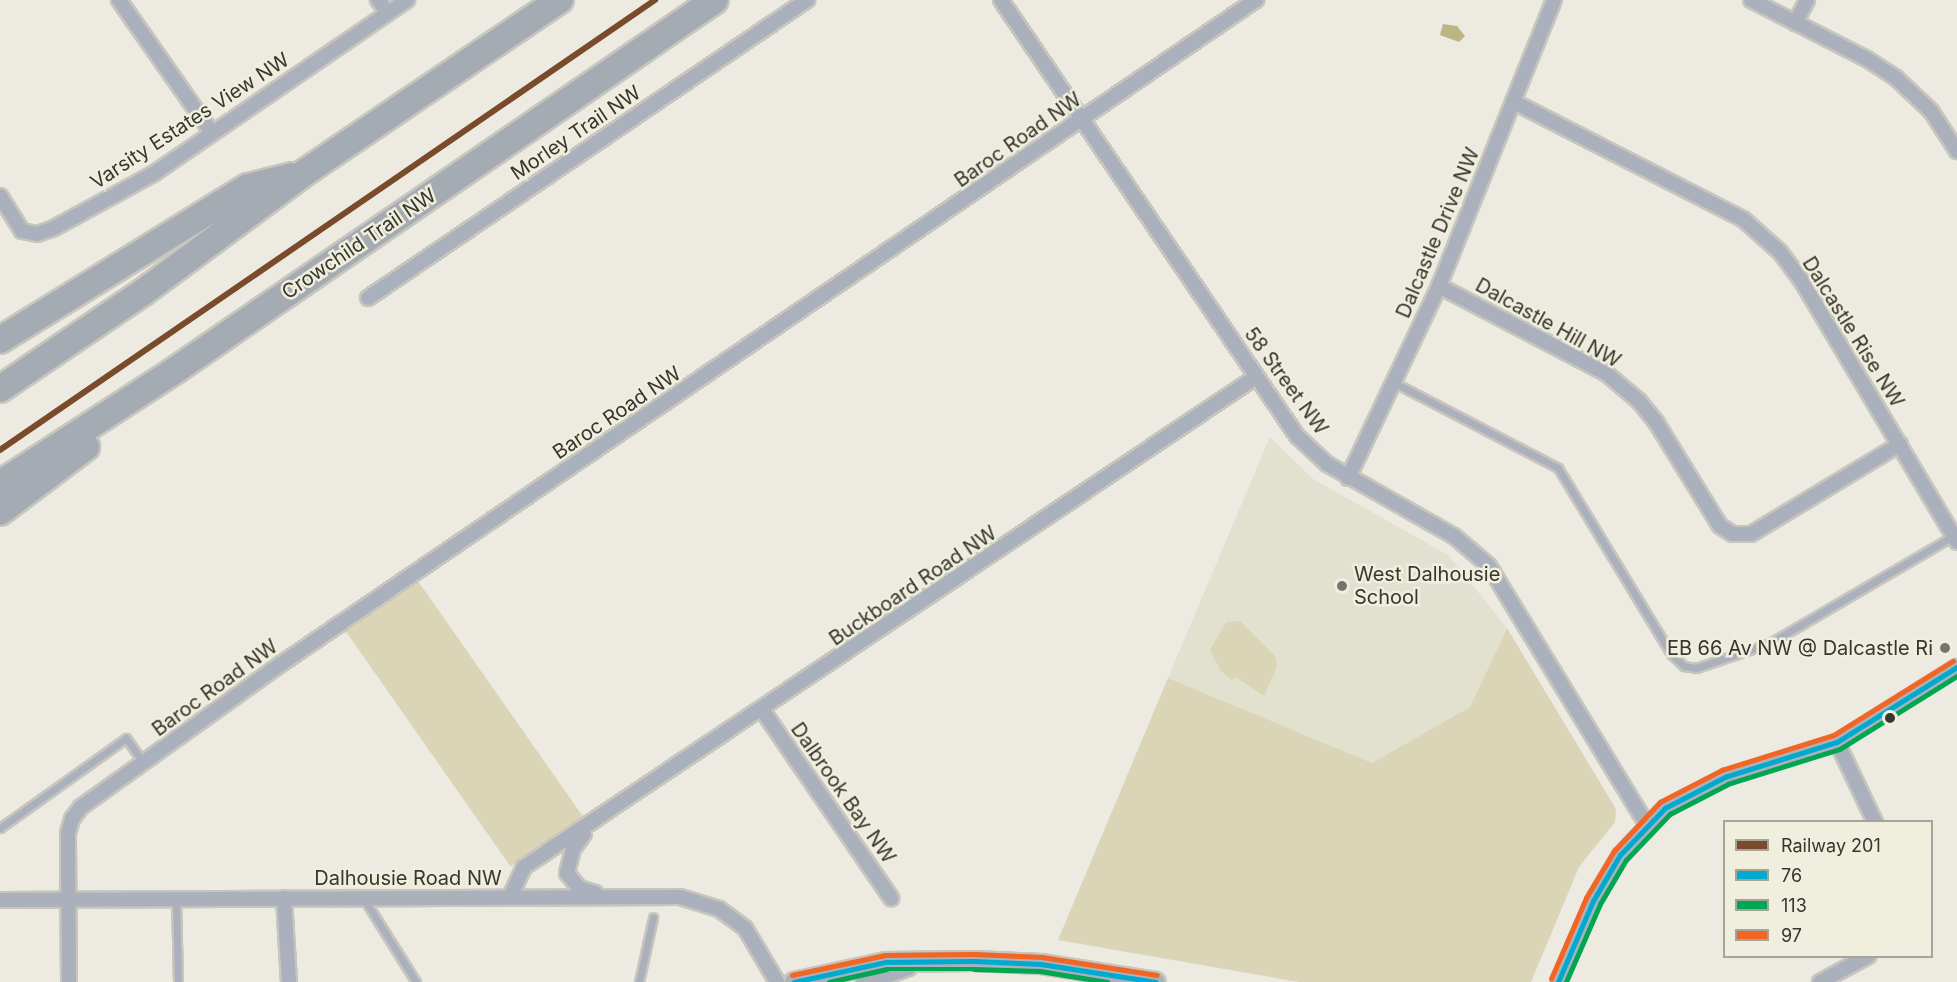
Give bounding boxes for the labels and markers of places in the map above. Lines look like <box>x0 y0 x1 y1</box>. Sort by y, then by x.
place label: West Dalhousie School <box>1354 562 1500 609</box>
marker: West Dalhousie School <box>1335 579 1349 593</box>
place label: EB 66 Av NW @ Dalcastle Ri <box>1667 636 1933 660</box>
marker: EB 66 Av NW @ Dalcastle Ri <box>1938 641 1952 655</box>
unlabelled marker <box>1884 712 1896 724</box>

